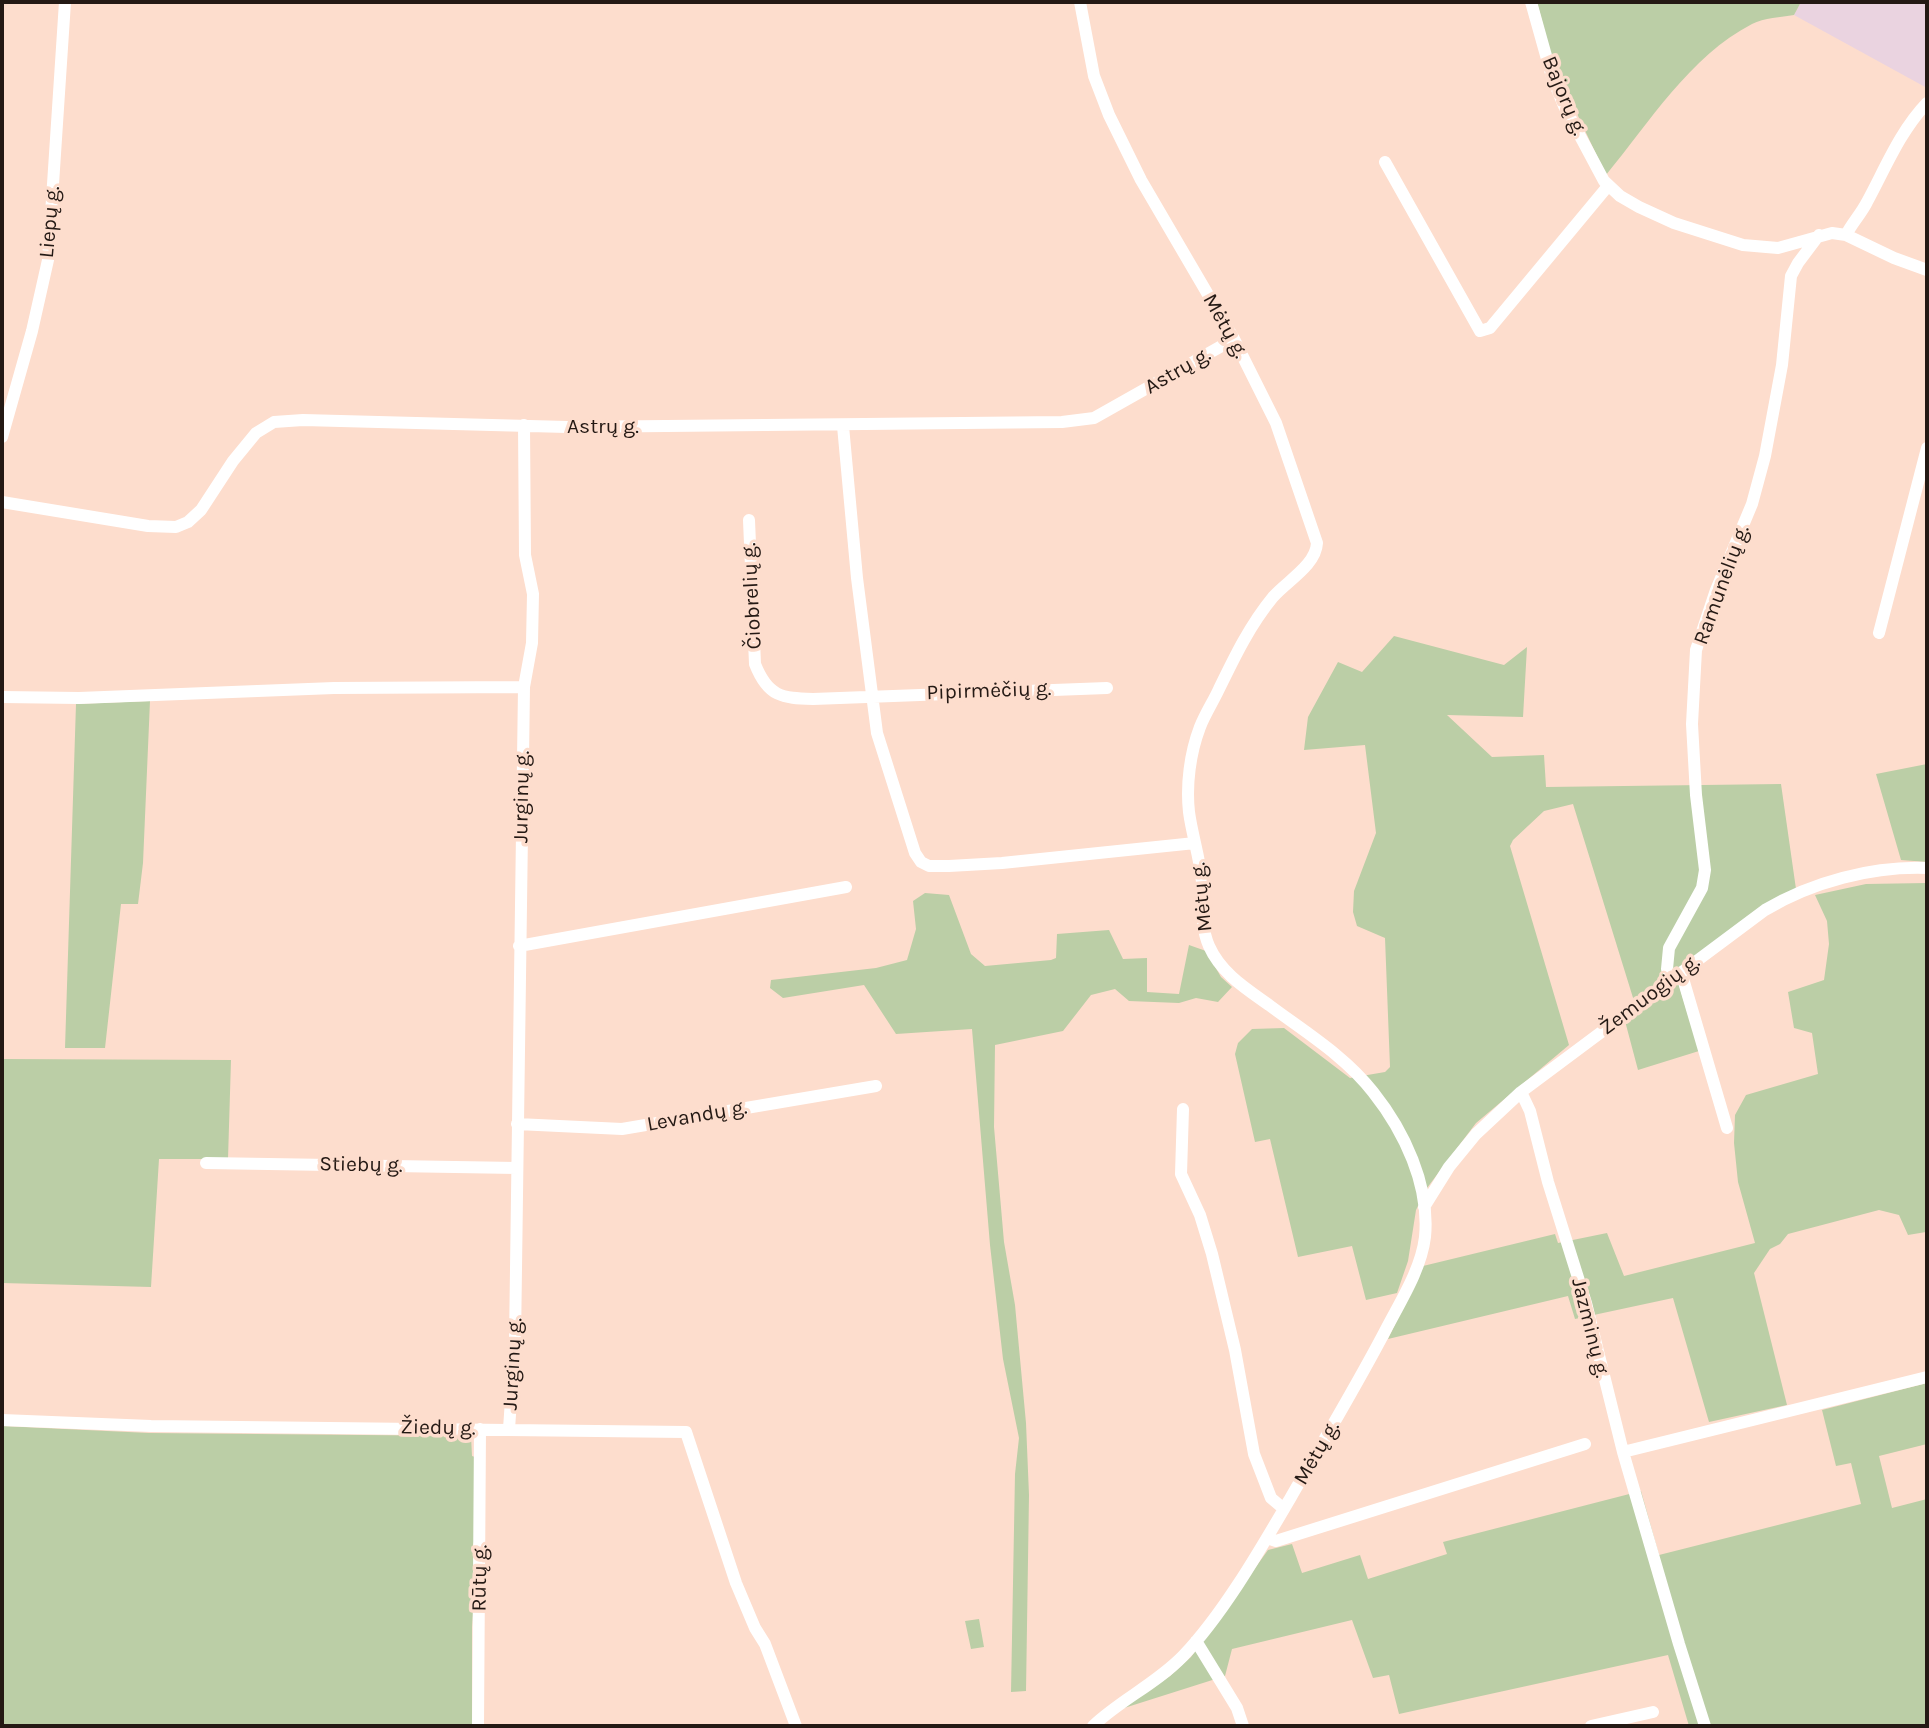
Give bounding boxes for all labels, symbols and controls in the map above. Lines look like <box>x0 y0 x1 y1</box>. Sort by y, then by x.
street label: Bajorų g. <box>1536 53 1592 139</box>
street label: Liepų g. <box>34 185 66 259</box>
street label: Mėtų g. <box>1197 289 1253 363</box>
street label: Astrų g. <box>1141 342 1215 400</box>
street label: Astrų g. <box>567 414 639 440</box>
street label: Ramunėlių g. <box>1689 522 1755 648</box>
street label: Čiobrelių g. <box>737 542 767 650</box>
street label: Pipirmėčių g. <box>926 676 1052 706</box>
street label: Jurginų g. <box>509 751 535 843</box>
street label: Mėtų g. <box>1186 861 1218 933</box>
street label: Žemuogių g. <box>1595 949 1705 1041</box>
street label: Levandų g. <box>645 1095 749 1137</box>
street label: Stiebų g. <box>319 1152 403 1178</box>
street label: Jazminų g. <box>1565 1276 1615 1380</box>
street label: Jurginų g. <box>498 1317 528 1411</box>
street label: Žiedų g. <box>400 1415 476 1441</box>
street label: Mėtų g. <box>1289 1416 1345 1490</box>
street label: Rūtų g. <box>467 1544 493 1612</box>

